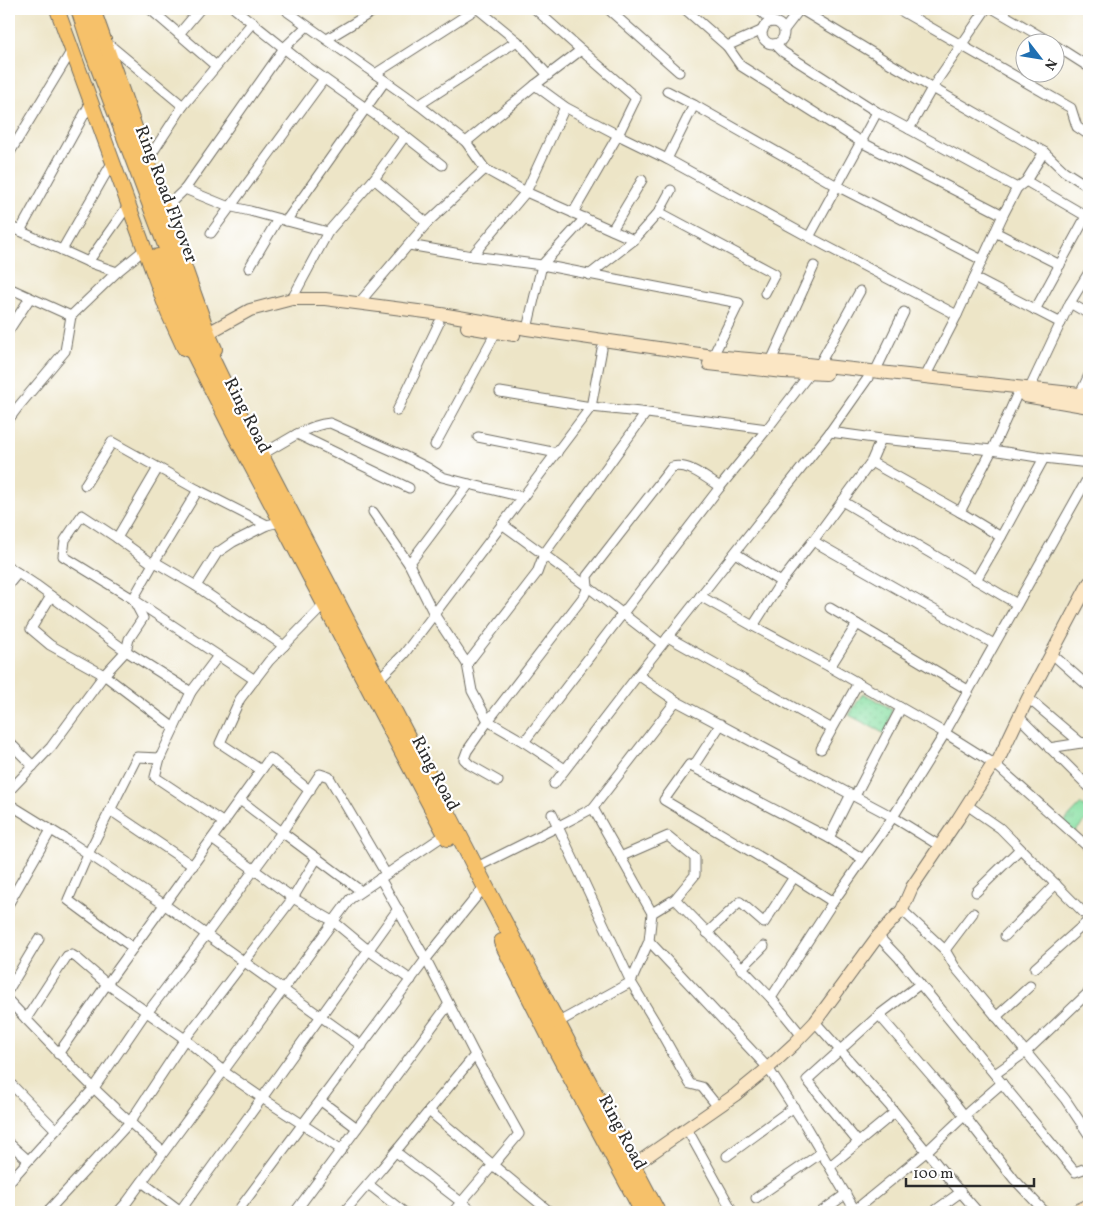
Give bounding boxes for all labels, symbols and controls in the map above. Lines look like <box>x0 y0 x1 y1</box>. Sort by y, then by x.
north arrow <box>1016 32 1066 82</box>
text: N <box>1039 55 1061 73</box>
street label: Ring Road Flyover <box>128 122 203 267</box>
street label: Ring Road <box>217 374 276 458</box>
street label: Ring Road <box>404 732 465 816</box>
street label: Ring Road <box>591 1091 652 1175</box>
scale bar <box>906 1156 1033 1188</box>
text: 100 m <box>913 1164 953 1185</box>

